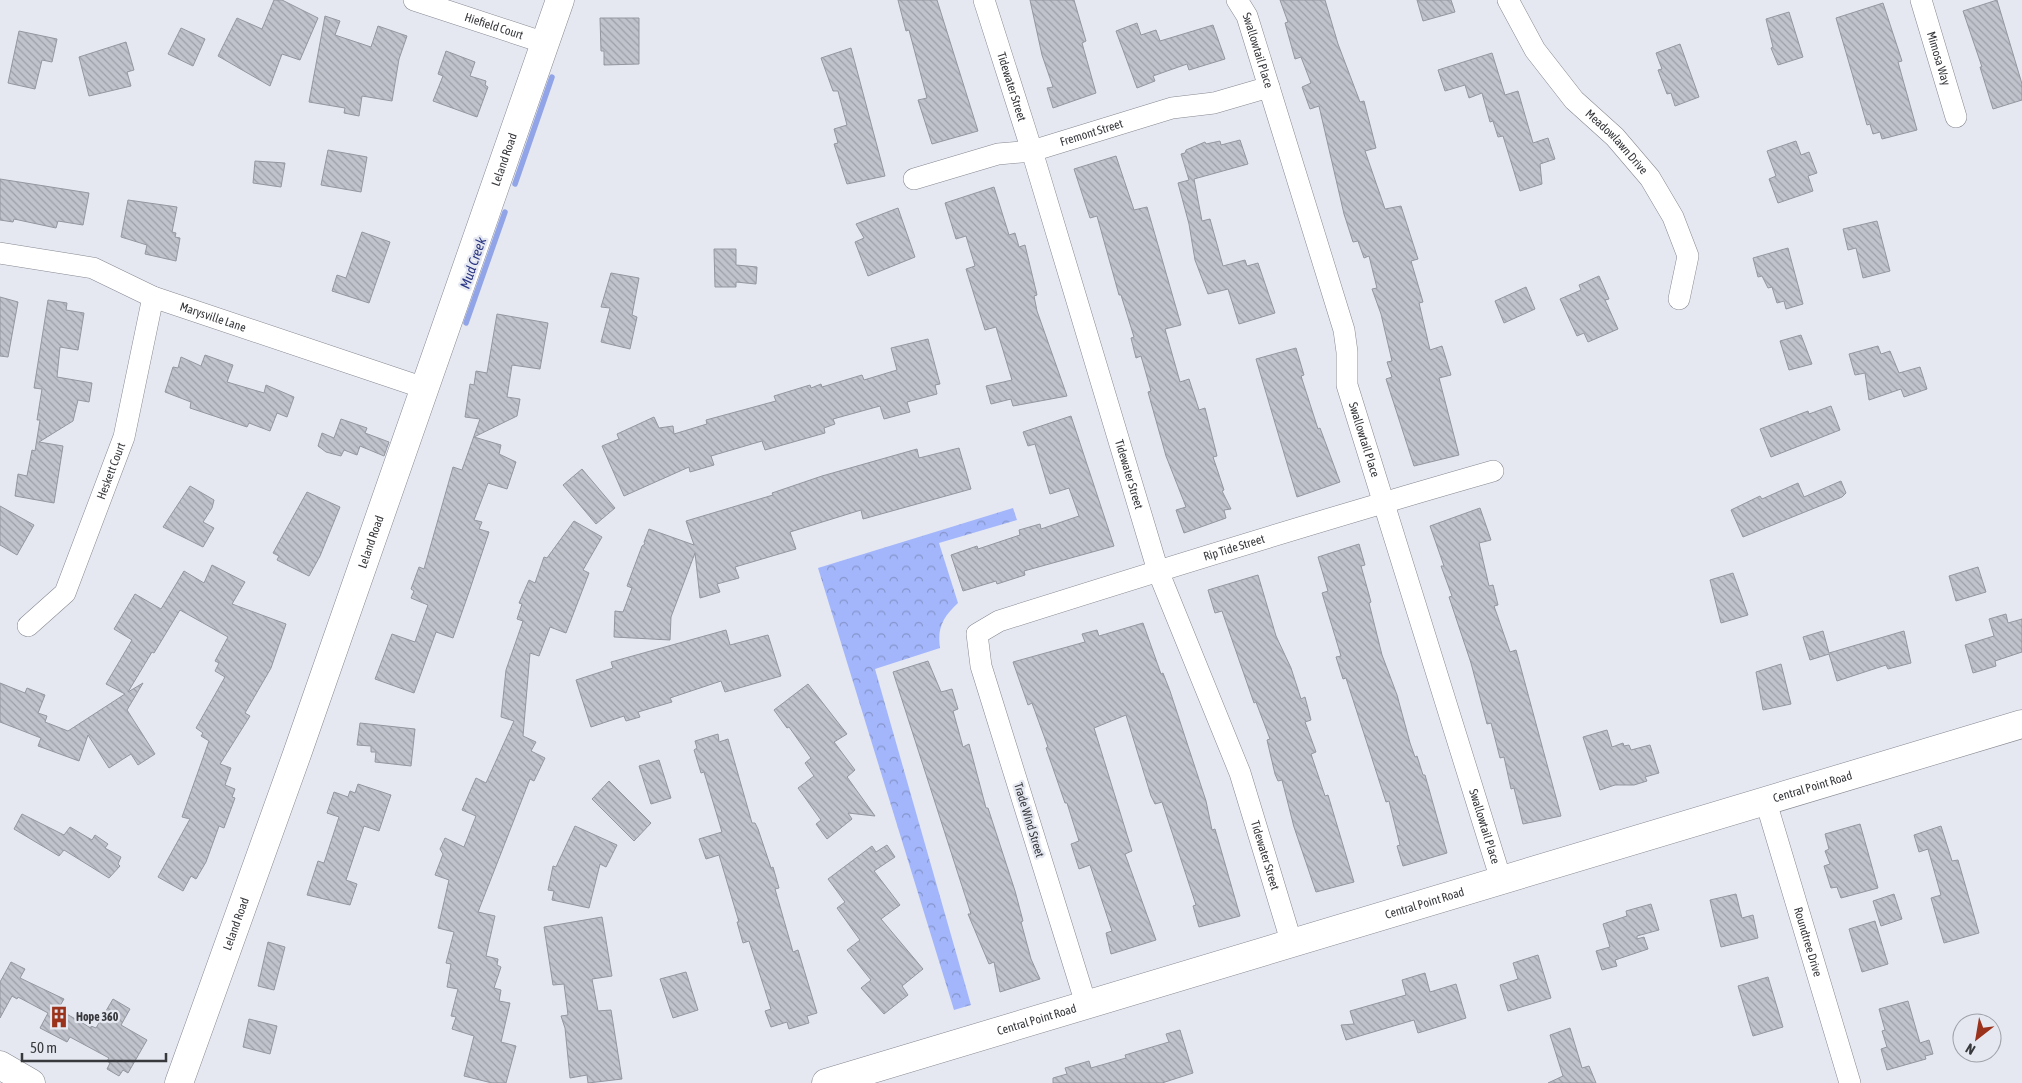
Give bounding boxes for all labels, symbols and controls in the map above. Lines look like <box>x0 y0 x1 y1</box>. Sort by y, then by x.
street label: Hiefield Court <box>463 10 525 43</box>
street label: Swallowtail Place <box>1240 10 1276 90</box>
street label: Mimosa Way <box>1924 30 1953 87</box>
street label: Tidewater Street <box>994 50 1029 124</box>
street label: Meadowlawn Drive <box>1582 107 1651 177</box>
street label: Fremont Street <box>1058 116 1125 149</box>
street label: Leland Road <box>489 131 520 188</box>
water label: Mud Creek <box>457 234 490 291</box>
street label: Marysville Lane <box>178 299 248 335</box>
street label: Swallowtail Place <box>1346 400 1382 479</box>
street label: Tidewater Street <box>1112 438 1146 511</box>
street label: Heskett Court <box>94 440 128 501</box>
street label: Leland Road <box>355 514 387 570</box>
street label: Rip Tide Street <box>1202 532 1267 564</box>
street label: Central Point Road <box>1771 768 1854 805</box>
street label: Trade Wind Street <box>1011 781 1047 859</box>
street label: Swallowtail Place <box>1466 787 1503 866</box>
street label: Tidewater Street <box>1248 819 1282 892</box>
street label: Central Point Road <box>1383 885 1466 922</box>
street label: Leland Road <box>220 896 252 952</box>
street label: Roundtree Drive <box>1791 905 1825 978</box>
street label: Central Point Road <box>995 1001 1078 1038</box>
building icon: Hope 360 <box>46 1004 72 1030</box>
place label: Hope 360 <box>76 1010 119 1024</box>
north arrow <box>1952 1013 2002 1063</box>
scale bar <box>22 1030 166 1062</box>
text: 50 m <box>30 1039 57 1056</box>
text: N <box>1963 1040 1978 1058</box>

